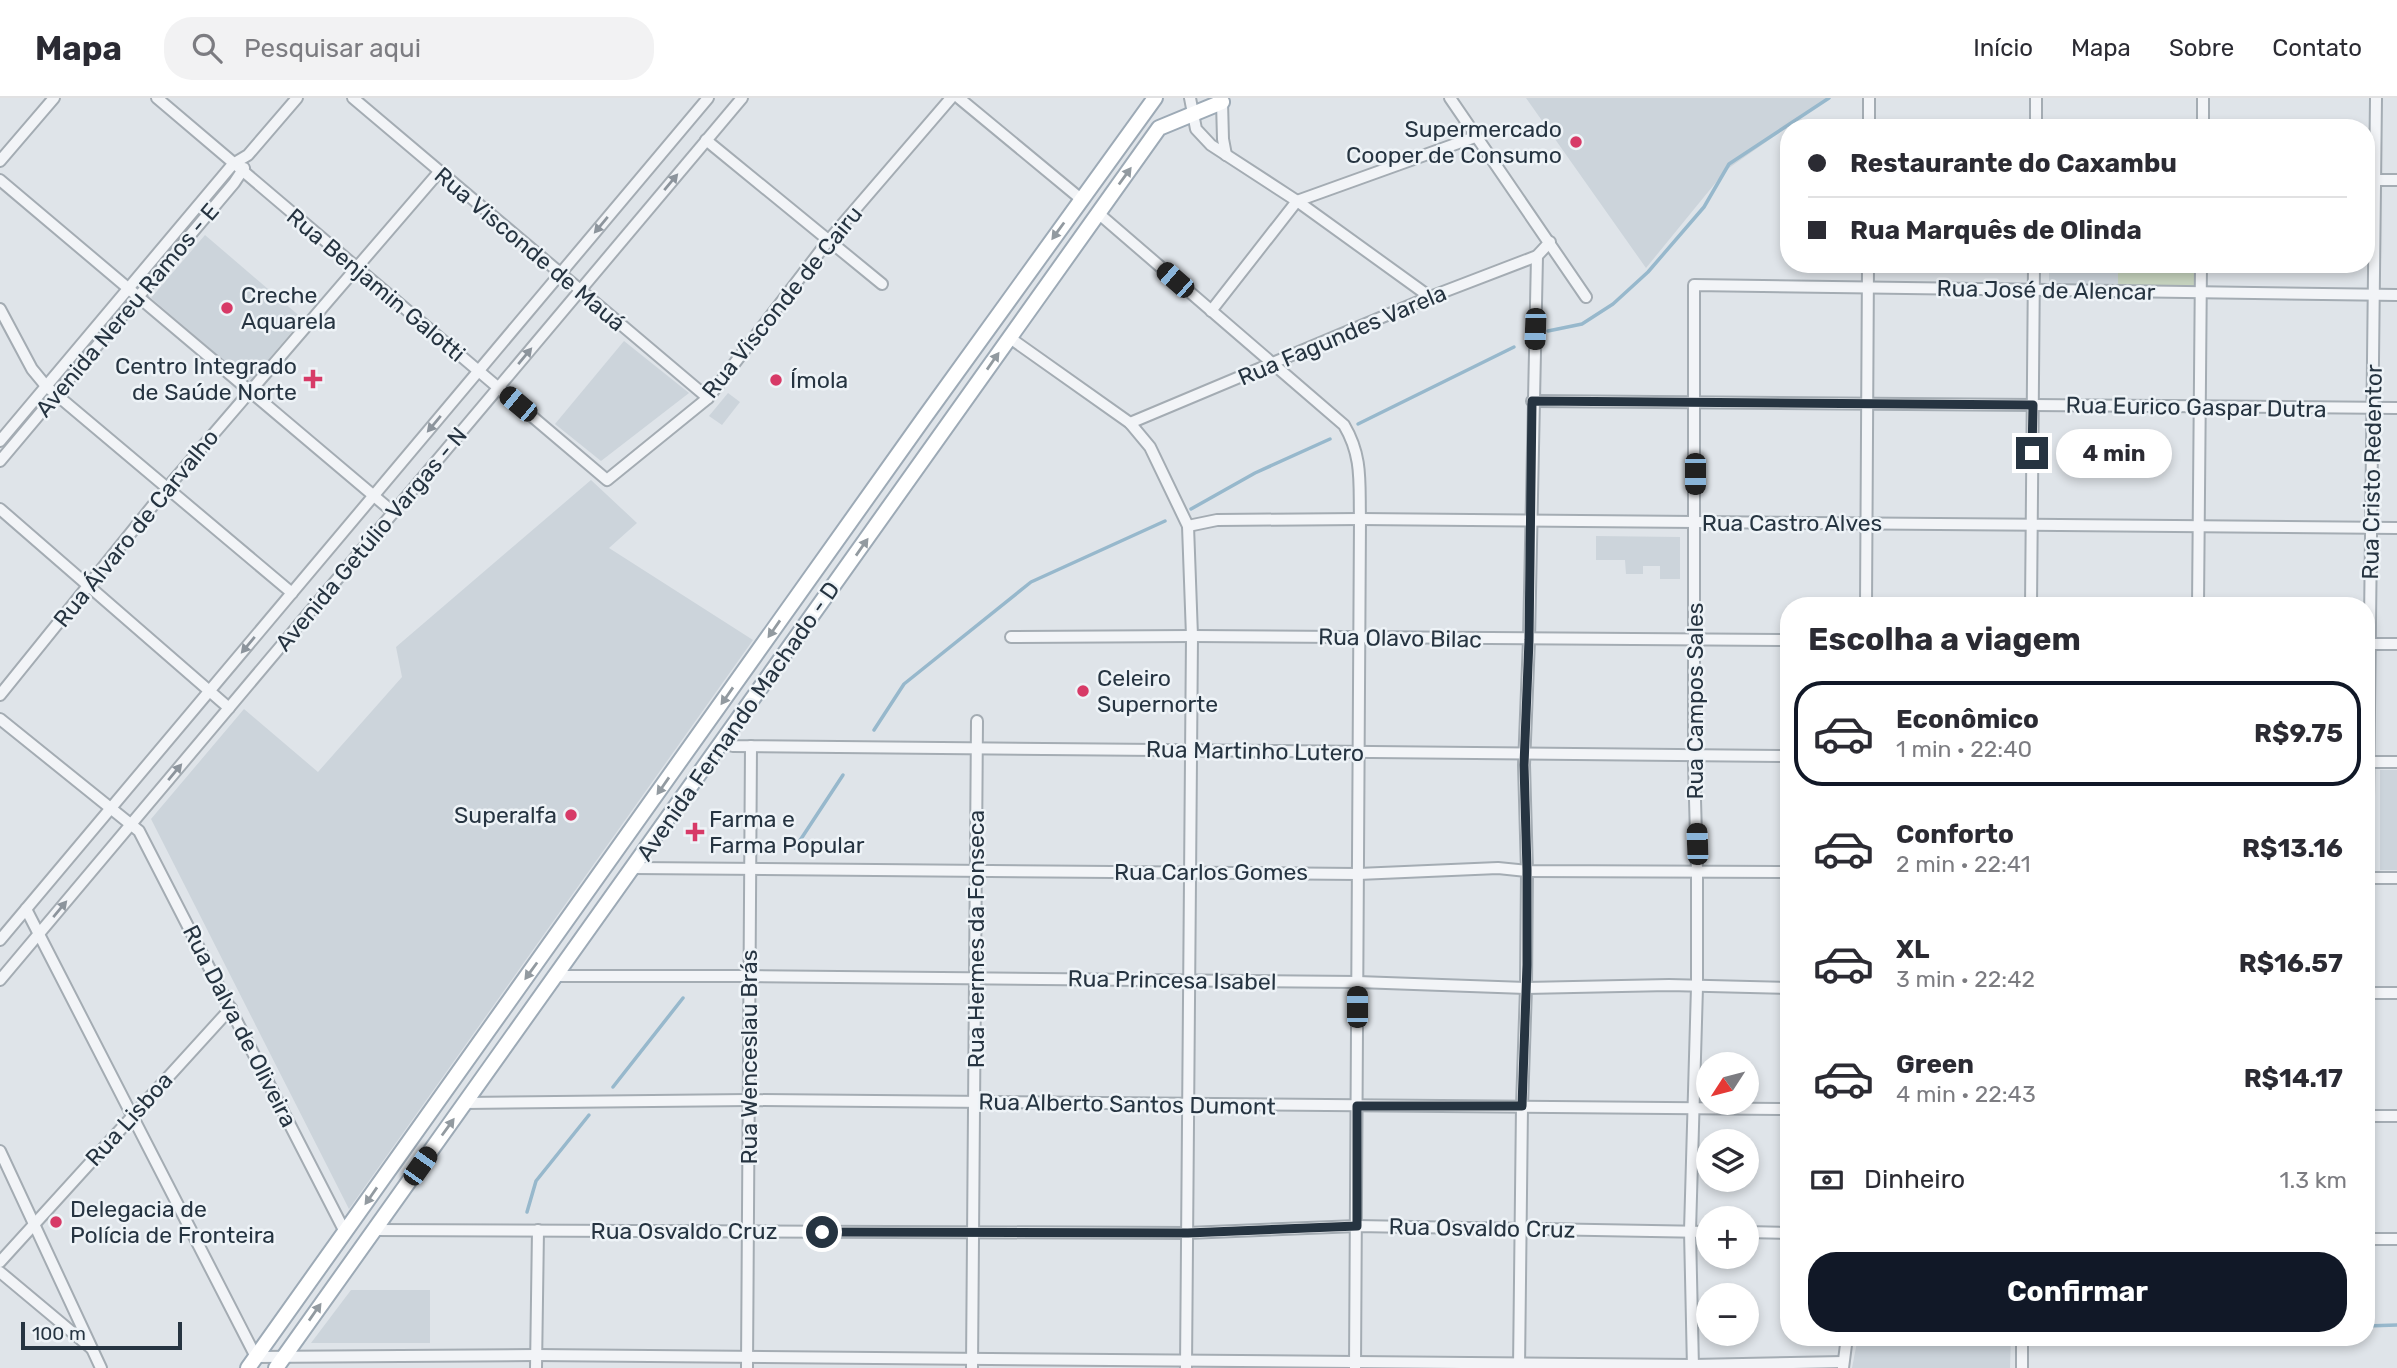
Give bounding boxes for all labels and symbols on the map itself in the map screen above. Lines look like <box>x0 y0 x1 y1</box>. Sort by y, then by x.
place label: Supermercado Cooper de Consumo <box>1346 115 1562 169</box>
marker: Supermercado Cooper de Consumo <box>1568 134 1584 150</box>
street label: Rua Visconde de Mauá <box>429 161 631 337</box>
one-way arrow <box>1118 167 1132 185</box>
one-way arrow <box>663 173 678 190</box>
street label: Avenida Nereu Ramos - E <box>29 197 225 423</box>
street label: Rua Visconde de Cairu <box>696 200 868 404</box>
street label: Rua Benjamin Galotti <box>281 202 471 368</box>
one-way arrow <box>594 217 609 234</box>
one-way arrow <box>1052 222 1066 240</box>
car <box>1153 258 1198 302</box>
street label: Rua José de Alencar <box>1936 274 2156 306</box>
street label: Rua Fagundes Varela <box>1234 278 1450 392</box>
place label: Creche Aquarela <box>241 281 336 335</box>
marker: Creche Aquarela <box>219 300 235 316</box>
car <box>1524 308 1547 350</box>
one-way arrow <box>517 347 533 365</box>
place label: Centro Integrado de Saúde Norte <box>115 352 297 406</box>
one-way arrow <box>986 352 1000 370</box>
street label: Rua Cristo Redentor <box>2356 364 2388 580</box>
place label: Ímola <box>790 366 848 394</box>
marker: Centro Integrado de Saúde Norte <box>303 369 323 389</box>
marker: Ímola <box>768 372 784 388</box>
car <box>496 382 541 426</box>
street label: Rua Eurico Gaspar Dutra <box>2065 391 2327 423</box>
one-way arrow <box>427 415 442 432</box>
street label: Avenida Getúlio Vargas - N <box>269 421 473 657</box>
street label: Rua Álvaro de Carvalho <box>47 423 225 633</box>
callout: 4 min <box>2056 428 2172 478</box>
route end <box>2016 437 2048 469</box>
car <box>1685 453 1706 495</box>
street label: Rua Castro Alves <box>1702 509 1882 537</box>
one-way arrow <box>855 538 869 556</box>
street label: Avenida Fernando Machado - D <box>631 576 845 866</box>
street label: Rua Campos Sales <box>1681 602 1709 800</box>
one-way arrow <box>767 620 781 638</box>
street label: Rua Olavo Bilac <box>1318 623 1482 653</box>
one-way arrow <box>240 636 256 654</box>
place label: Celeiro Supernorte <box>1097 664 1218 718</box>
marker: Celeiro Supernorte <box>1075 683 1091 699</box>
one-way arrow <box>720 687 734 705</box>
street label: Rua Martinho Lutero <box>1146 735 1364 767</box>
one-way arrow <box>167 763 182 780</box>
one-way arrow <box>656 777 670 795</box>
place label: Superalfa <box>454 801 557 829</box>
place label: Farma e Farma Popular <box>709 805 865 859</box>
marker: Superalfa <box>563 807 579 823</box>
street label: Rua Hermes da Fonseca <box>962 810 990 1068</box>
car <box>1686 823 1709 865</box>
marker: Farma e Farma Popular <box>687 824 703 840</box>
street label: Rua Carlos Gomes <box>1114 858 1308 886</box>
one-way arrow <box>52 900 68 918</box>
street label: Rua Dalva de Oliveira <box>177 920 303 1132</box>
street label: Rua Wenceslau Brás <box>735 949 763 1165</box>
one-way arrow <box>524 962 538 980</box>
street label: Rua Princesa Isabel <box>1067 964 1277 996</box>
car <box>1347 986 1368 1028</box>
north arrow <box>1696 1052 1759 1115</box>
street label: Rua Lisboa <box>79 1066 179 1172</box>
street label: Rua Alberto Santos Dumont <box>978 1087 1276 1121</box>
one-way arrow <box>441 1118 455 1136</box>
car <box>400 1143 441 1189</box>
one-way arrow <box>364 1187 378 1205</box>
place label: Delegacia de Polícia de Fronteira <box>70 1195 275 1249</box>
street label: Rua Osvaldo Cruz <box>1388 1212 1576 1244</box>
marker: Delegacia de Polícia de Fronteira <box>48 1214 64 1230</box>
route start <box>806 1216 838 1248</box>
street label: Rua Osvaldo Cruz <box>591 1217 777 1245</box>
one-way arrow <box>308 1303 322 1321</box>
scale bar <box>21 1319 182 1351</box>

